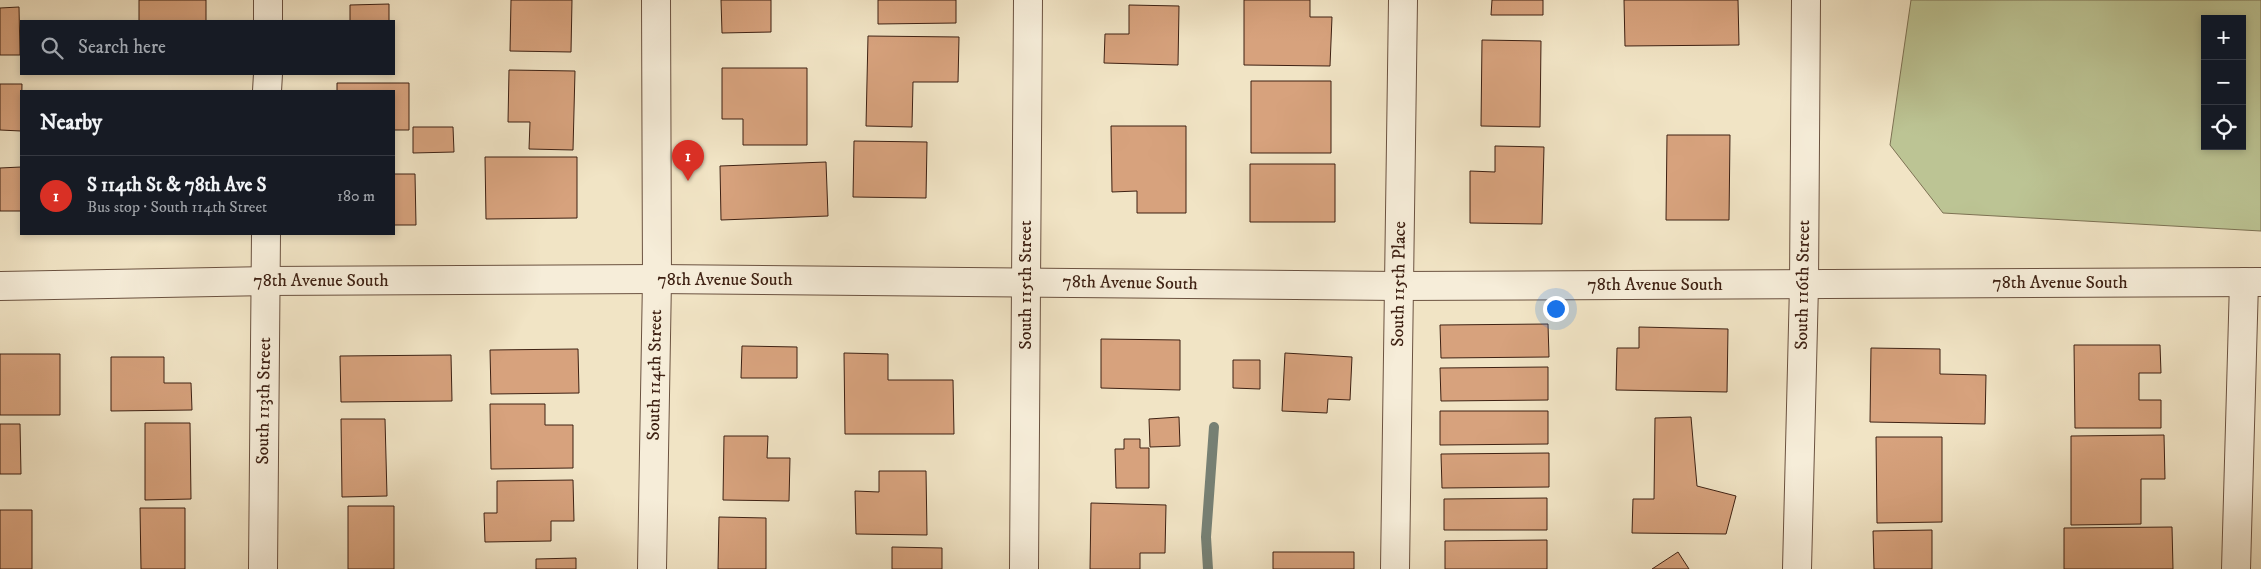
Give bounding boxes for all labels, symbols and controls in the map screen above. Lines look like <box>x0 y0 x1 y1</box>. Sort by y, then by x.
map controls <box>2201 15 2246 150</box>
button: + <box>2201 15 2246 60</box>
search box <box>20 20 395 75</box>
icon: search <box>38 34 66 62</box>
text: Search here <box>78 36 166 59</box>
button: − <box>2201 60 2246 105</box>
button: locate <box>2201 105 2246 150</box>
text: Nearby <box>40 110 102 136</box>
pin: 1 <box>672 140 704 181</box>
text: S 114th St & 78th Ave S <box>87 174 266 197</box>
text: 1 <box>53 186 59 206</box>
text: 180 m <box>337 186 375 206</box>
text: Bus stop · South 114th Street <box>87 197 267 217</box>
street label: South 115th Street <box>1015 220 1037 350</box>
street label: South 116th Street <box>1791 220 1815 350</box>
street label: South 115th Place <box>1387 221 1411 347</box>
street label: 78th Avenue South <box>657 269 793 291</box>
street label: 78th Avenue South <box>253 270 389 292</box>
street label: 78th Avenue South <box>1062 271 1198 295</box>
street label: 78th Avenue South <box>1992 272 2128 294</box>
street label: 78th Avenue South <box>1587 274 1723 296</box>
your location <box>1543 296 1569 322</box>
street label: South 114th Street <box>643 309 667 441</box>
street label: South 113th Street <box>252 337 276 465</box>

